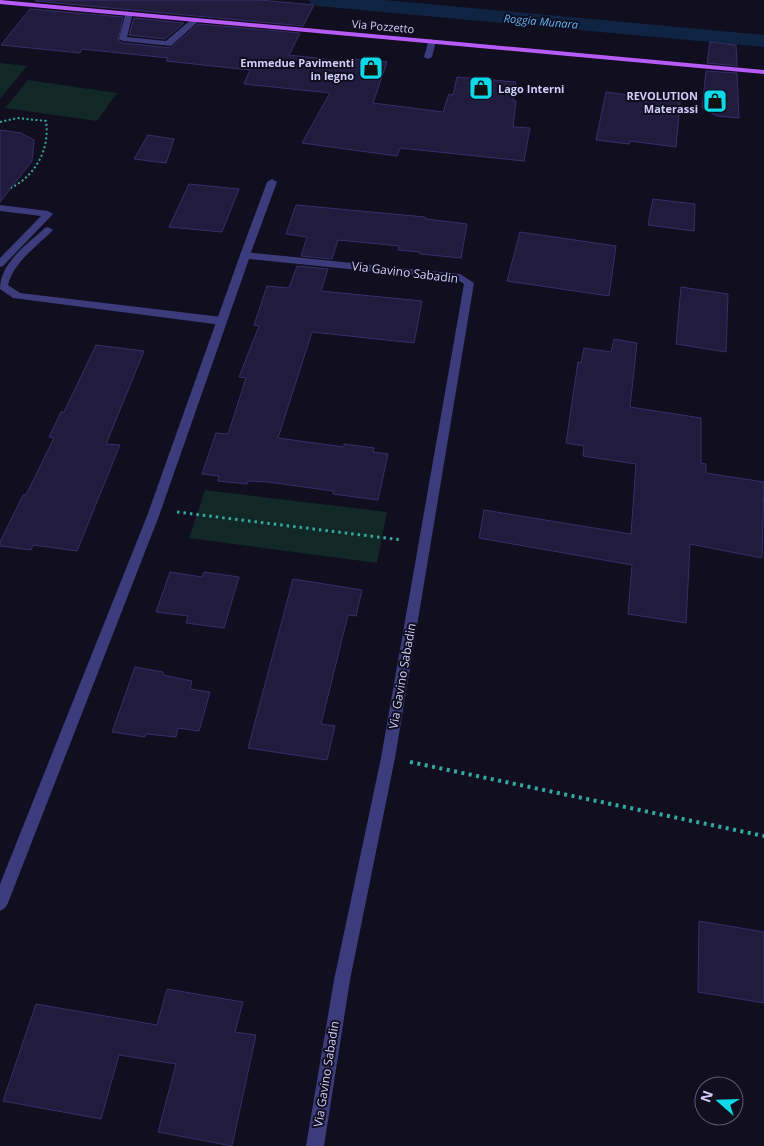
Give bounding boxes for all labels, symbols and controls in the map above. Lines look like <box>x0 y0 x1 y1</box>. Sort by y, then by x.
water label: Roggia Munara <box>503 10 579 32</box>
street label: Via Pozzetto <box>351 16 415 36</box>
place label: Emmedue Pavimenti in legno <box>240 55 354 83</box>
shop icon: Emmedue Pavimenti in legno <box>358 55 384 81</box>
shop icon: Lago Interni <box>468 75 494 101</box>
place label: Lago Interni <box>498 81 564 96</box>
place label: REVOLUTION Materassi <box>626 88 698 116</box>
shop icon: REVOLUTION Materassi <box>702 88 728 114</box>
street label: Via Gavino Sabadin <box>351 257 459 287</box>
street label: Via Gavino Sabadin <box>384 622 420 730</box>
street label: Via Gavino Sabadin <box>309 1020 343 1128</box>
north arrow <box>694 1076 744 1126</box>
text: N <box>695 1088 717 1105</box>

